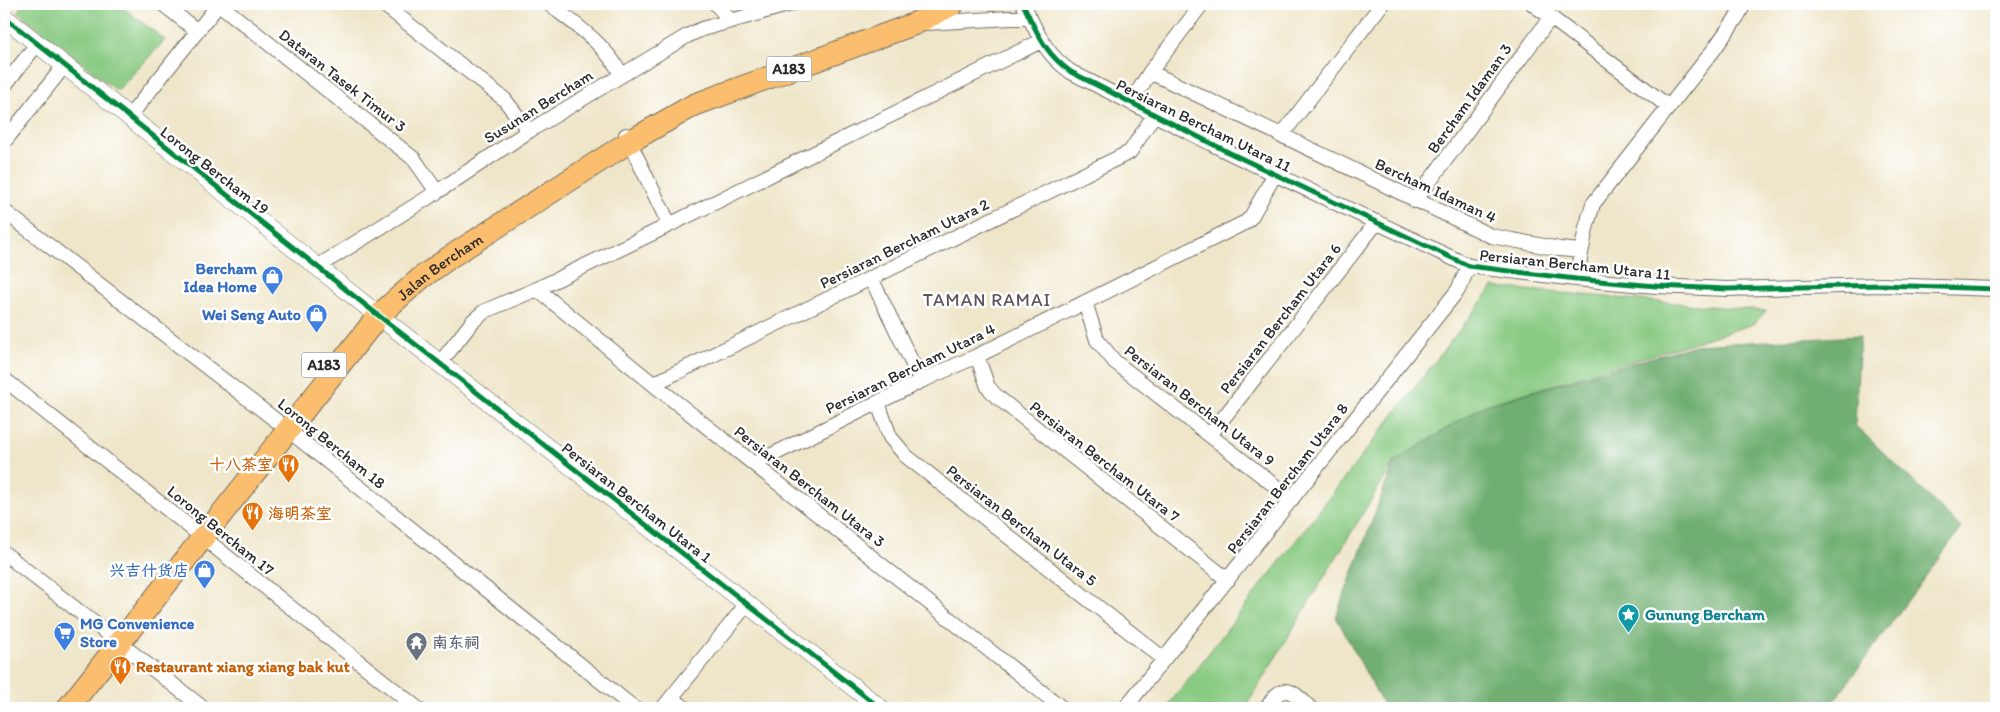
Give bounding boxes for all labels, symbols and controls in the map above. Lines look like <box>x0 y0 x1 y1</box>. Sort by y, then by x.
street label: Dataran Tasek Timur 3 <box>275 25 410 136</box>
street label: Bercham Idaman 3 <box>1423 39 1516 157</box>
road number: A183 <box>766 56 812 82</box>
street label: Susunan Bercham <box>480 65 597 148</box>
street label: Persiaran Bercham Utara 11 <box>1113 75 1295 176</box>
street label: Lorong Bercham 19 <box>157 122 273 219</box>
street label: Bercham Idaman 4 <box>1372 154 1500 227</box>
street label: Persiaran Bercham Utara 2 <box>817 194 992 293</box>
street label: Jalan Bercham <box>393 229 487 305</box>
street label: Persiaran Bercham Utara 6 <box>1216 239 1345 397</box>
street label: Persiaran Bercham Utara 11 <box>1478 245 1672 284</box>
place label: Bercham Idea Home <box>183 259 258 296</box>
shop icon: Bercham Idea Home <box>261 265 285 296</box>
district label: TAMAN RAMAI <box>923 289 1051 311</box>
shop icon: Wei Seng Auto <box>305 302 329 333</box>
place label: Wei Seng Auto <box>202 305 301 325</box>
street label: Persiaran Bercham Utara 4 <box>822 319 999 418</box>
street label: Persiaran Bercham Utara 9 <box>1121 341 1279 470</box>
road number: A183 <box>302 352 346 378</box>
street label: Lorong Bercham 18 <box>274 394 389 493</box>
street label: Persiaran Bercham Utara 7 <box>1026 397 1184 526</box>
street label: Persiaran Bercham Utara 8 <box>1223 399 1352 557</box>
street label: Persiaran Bercham Utara 3 <box>731 422 889 551</box>
street label: Persiaran Bercham Utara 1 <box>558 438 716 567</box>
restaurant icon: 十八茶室 <box>277 452 301 483</box>
place label: 十八茶室 <box>209 455 273 474</box>
street label: Persiaran Bercham Utara 5 <box>943 461 1101 590</box>
street label: Lorong Bercham 17 <box>163 481 278 579</box>
restaurant icon: 海明茶室 <box>240 501 264 532</box>
place label: 海明茶室 <box>268 504 332 523</box>
shop icon: 兴吉什货店 <box>193 558 217 589</box>
place label: 兴吉什货店 <box>109 561 189 580</box>
place icon: Gunung Bercham <box>1617 602 1641 633</box>
place label: Gunung Bercham <box>1645 605 1766 625</box>
place label: MG Convenience Store <box>80 614 195 651</box>
supermarket icon: MG Convenience Store <box>52 620 76 651</box>
temple icon: 南东祠 <box>404 630 428 661</box>
place label: 南东祠 <box>432 633 480 652</box>
restaurant icon: Restaurant xiang xiang bak kut <box>108 654 132 685</box>
place label: Restaurant xiang xiang bak kut <box>136 657 350 677</box>

